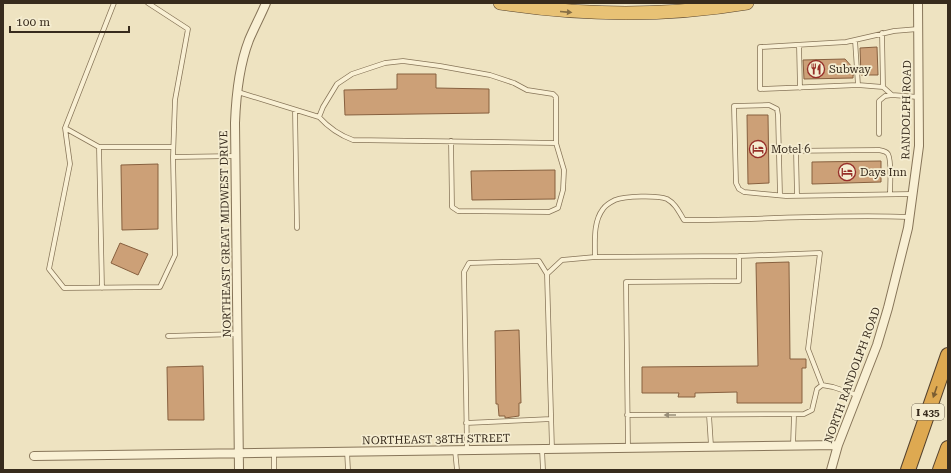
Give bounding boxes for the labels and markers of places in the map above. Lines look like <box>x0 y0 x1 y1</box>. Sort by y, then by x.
restaurant icon: Subway <box>806 59 826 79</box>
place label: Subway <box>829 63 871 76</box>
hotel icon: Motel 6 <box>748 139 768 159</box>
place label: Motel 6 <box>771 143 810 156</box>
hotel icon: Days Inn <box>837 162 857 182</box>
place label: Days Inn <box>860 166 907 179</box>

